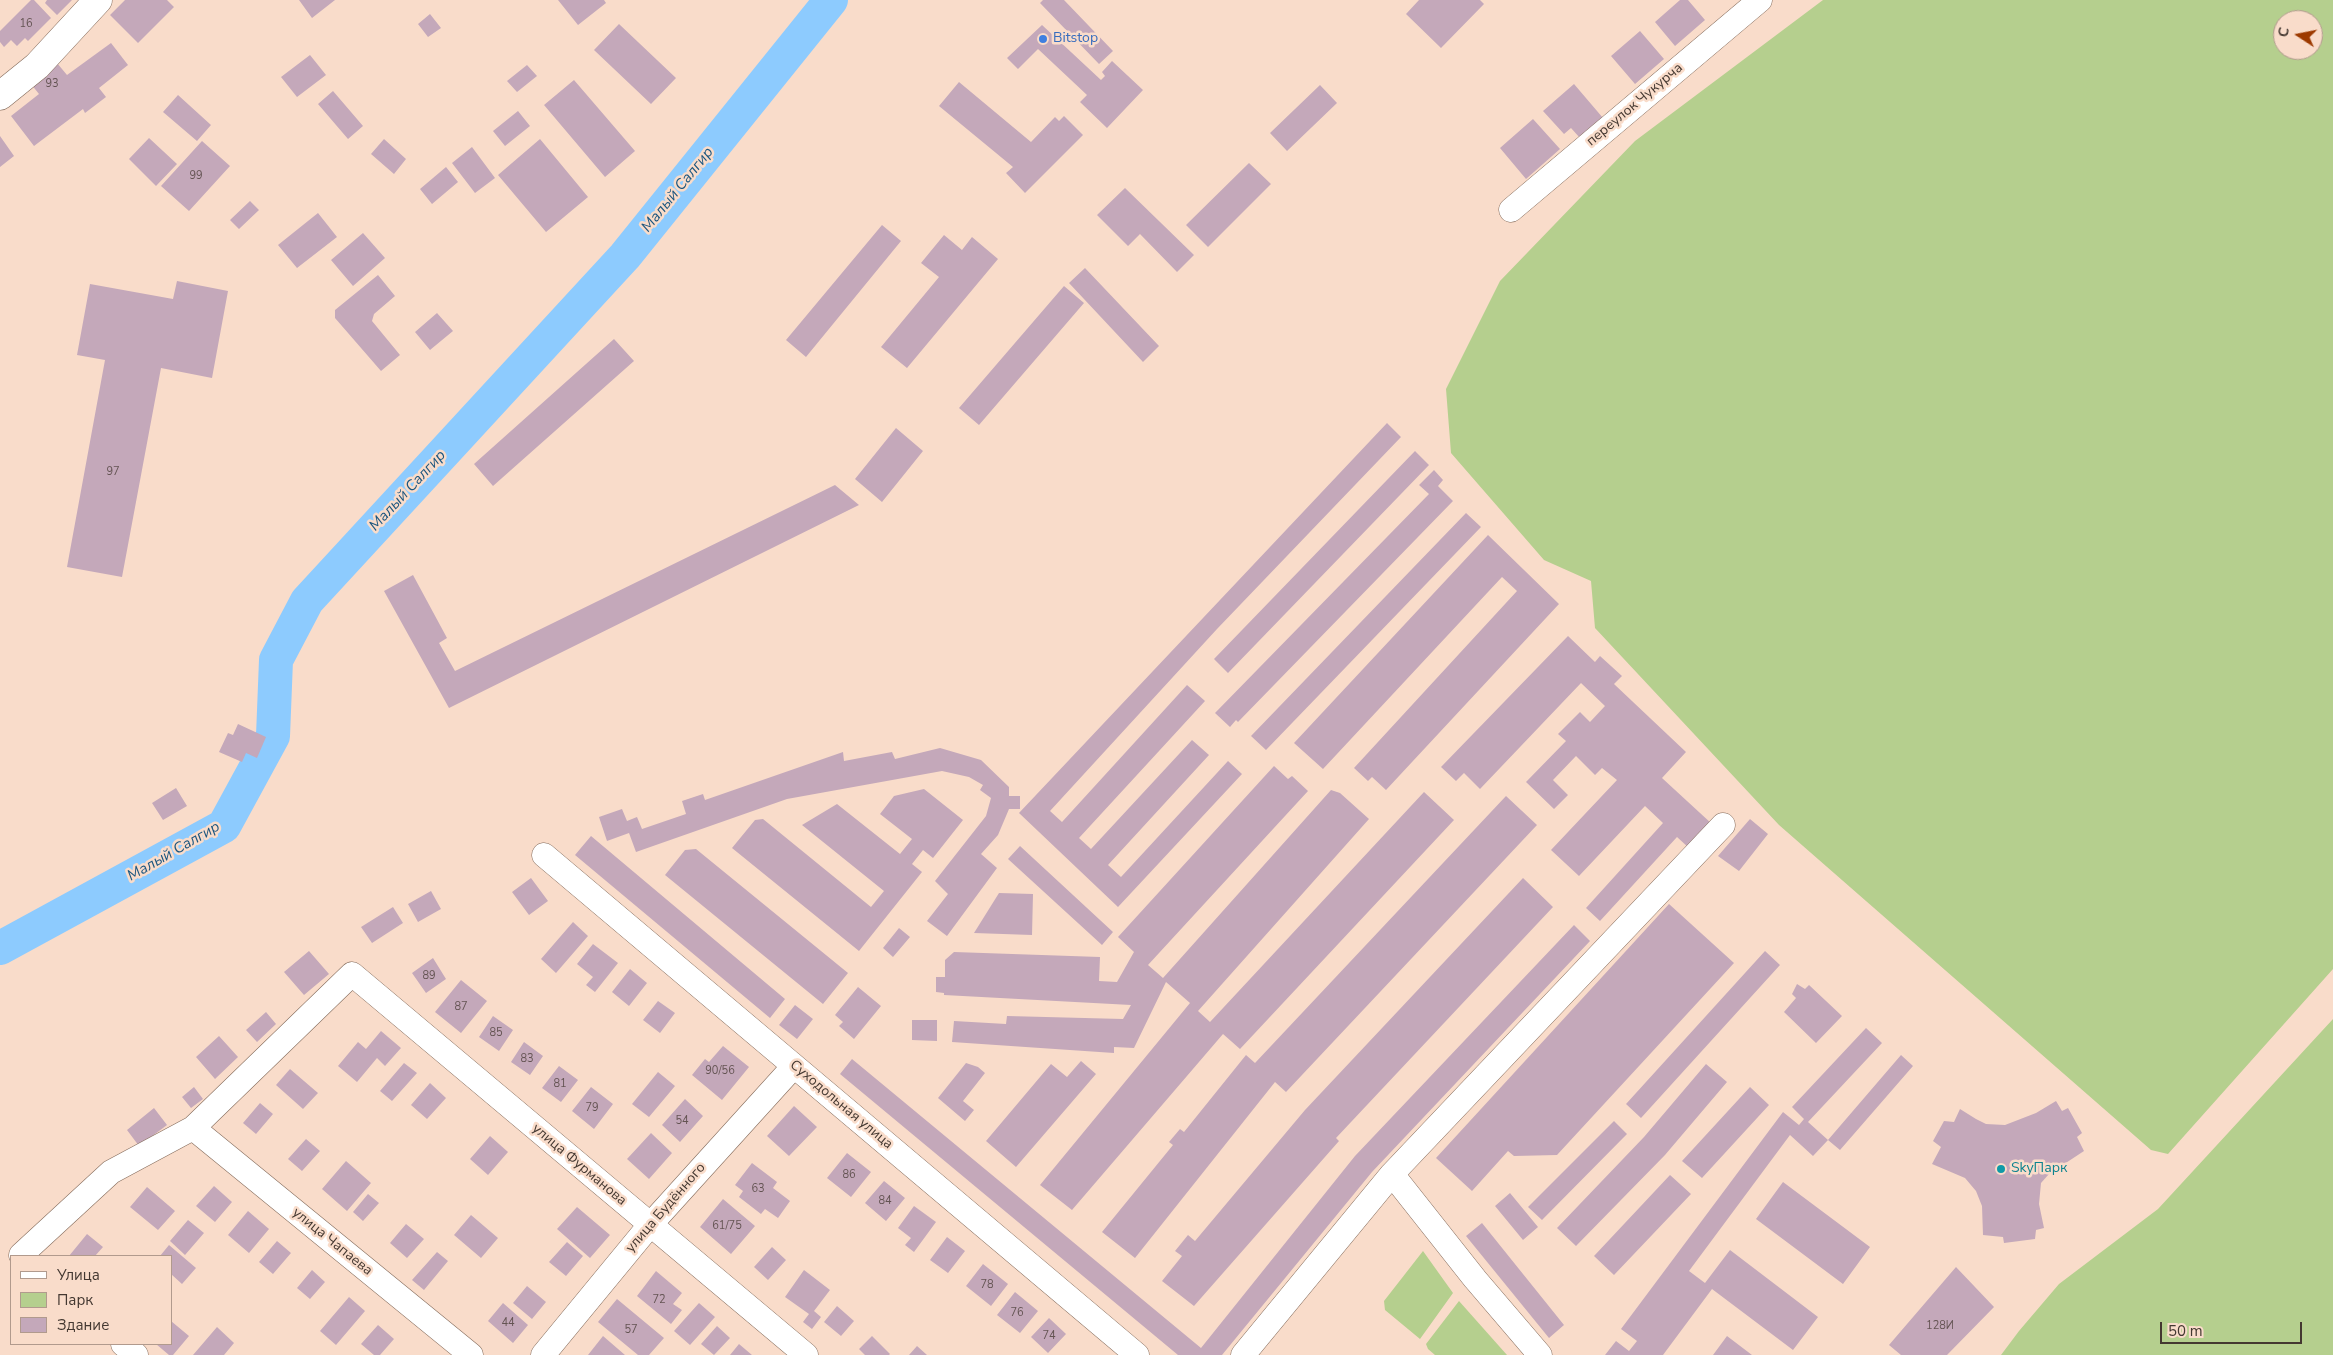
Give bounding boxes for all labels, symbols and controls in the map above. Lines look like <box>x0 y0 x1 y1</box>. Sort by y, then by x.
north arrow <box>2273 10 2323 60</box>
house number: 16 <box>19 17 33 31</box>
text: С <box>2274 26 2294 39</box>
place label: Bitstop <box>1053 31 1098 47</box>
marker: Bitstop <box>1037 33 1049 45</box>
street label: переулок Чукурча <box>1583 60 1687 150</box>
house number: 93 <box>45 77 59 91</box>
water label: Малый Салгир <box>638 144 718 236</box>
house number: 99 <box>189 169 203 183</box>
water label: Малый Салгир <box>366 447 450 535</box>
house number: 97 <box>106 465 120 479</box>
water label: Малый Салгир <box>125 818 223 886</box>
house number: 89 <box>422 969 436 983</box>
house number: 87 <box>454 1000 468 1014</box>
house number: 85 <box>489 1026 503 1040</box>
house number: 83 <box>520 1052 534 1066</box>
street label: Суходольная улица <box>786 1057 896 1153</box>
house number: 90/56 <box>705 1064 735 1078</box>
house number: 81 <box>553 1077 567 1091</box>
house number: 79 <box>585 1101 599 1115</box>
house number: 54 <box>675 1114 689 1128</box>
street label: улица Фурманова <box>528 1121 630 1209</box>
street label: улица Будённого <box>622 1160 710 1256</box>
place label: SkyПарк <box>2011 1161 2067 1177</box>
marker: SkyПарк <box>1995 1163 2007 1175</box>
house number: 86 <box>842 1168 856 1182</box>
house number: 63 <box>751 1182 765 1196</box>
house number: 84 <box>878 1194 892 1208</box>
street label: улица Чапаева <box>289 1205 375 1279</box>
house number: 61/75 <box>712 1219 742 1233</box>
legend <box>10 1255 172 1345</box>
text: Улица <box>57 1265 100 1285</box>
house number: 78 <box>980 1278 994 1292</box>
text: Парк <box>57 1290 93 1310</box>
house number: 72 <box>652 1293 666 1307</box>
house number: 76 <box>1010 1306 1024 1320</box>
scale bar <box>2163 1312 2306 1344</box>
text: Здание <box>57 1315 109 1335</box>
house number: 44 <box>501 1316 515 1330</box>
house number: 128И <box>1926 1319 1954 1333</box>
text: 50 m <box>2168 1321 2203 1341</box>
house number: 57 <box>624 1323 638 1337</box>
house number: 74 <box>1042 1329 1056 1343</box>

